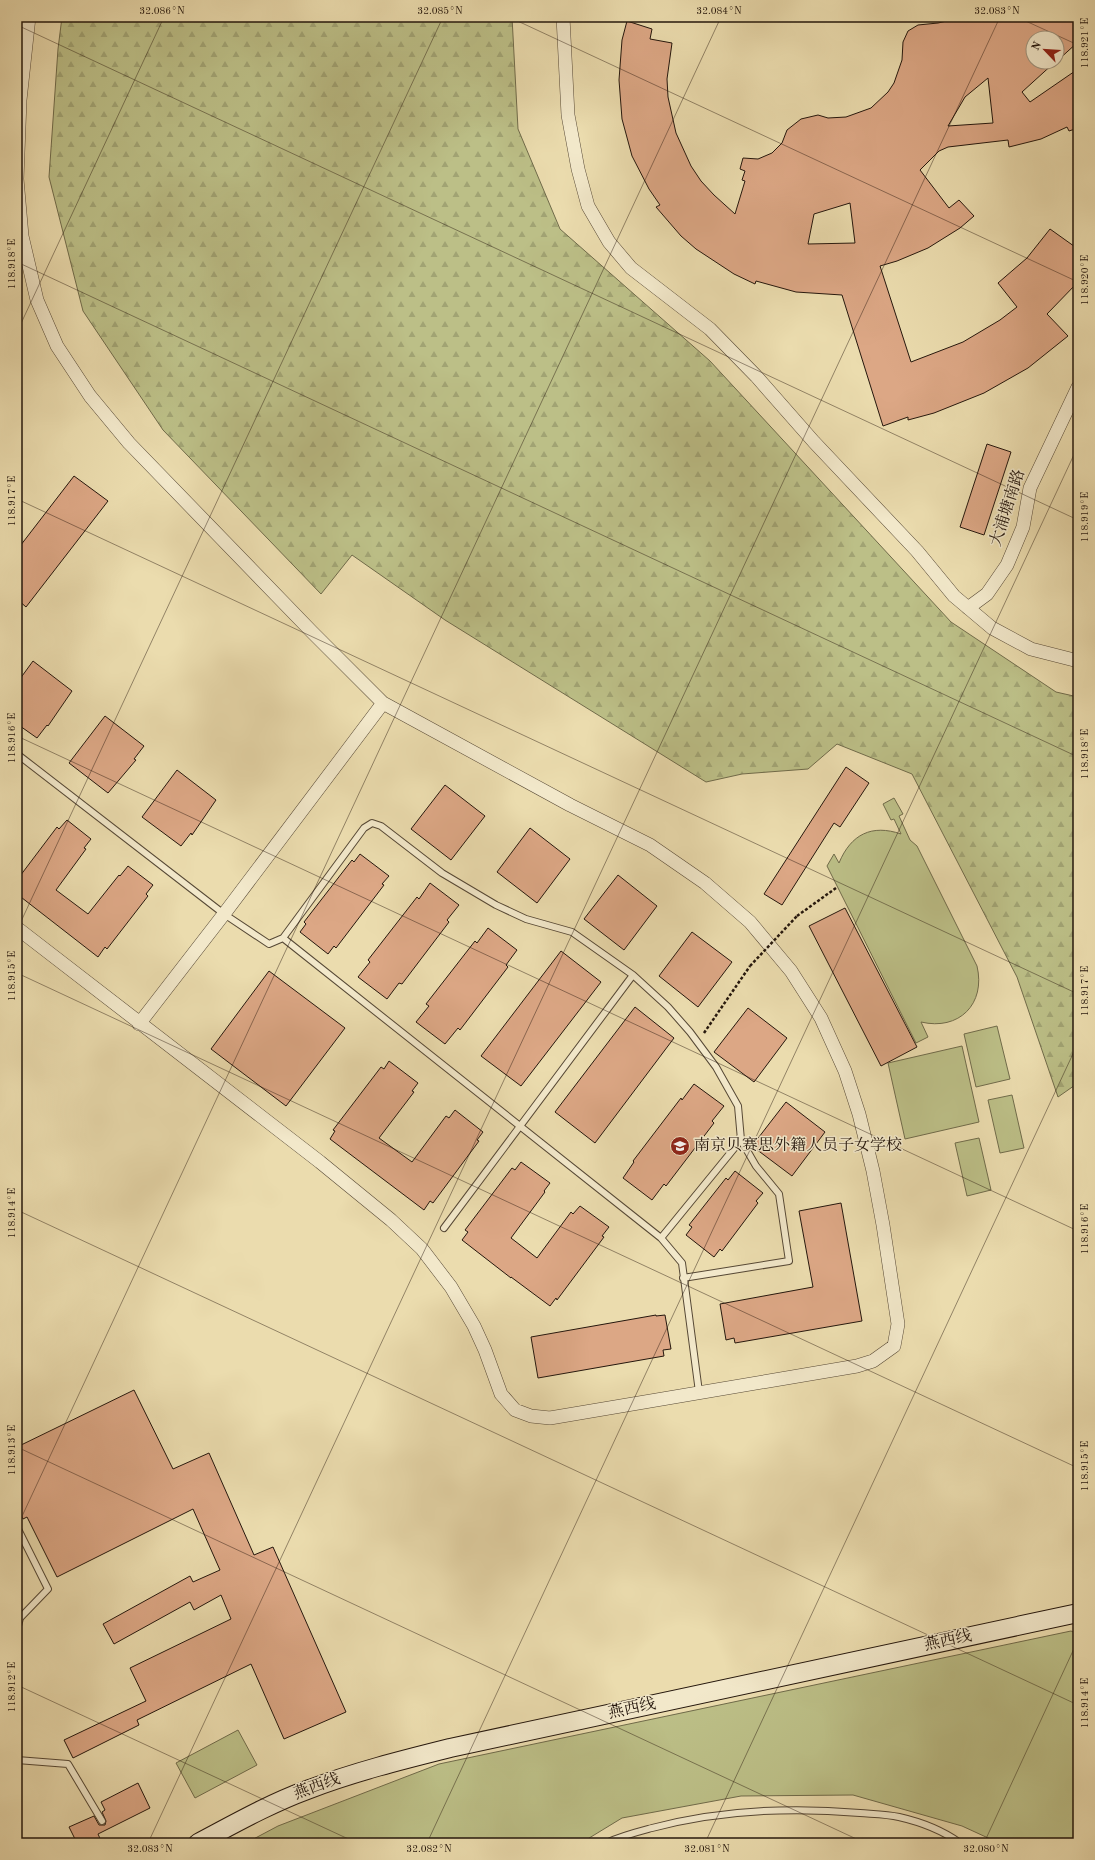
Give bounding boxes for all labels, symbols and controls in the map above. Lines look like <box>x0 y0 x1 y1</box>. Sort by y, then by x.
text: 32.086°N <box>139 6 185 16</box>
text: 32.085°N <box>417 6 463 16</box>
text: 32.084°N <box>696 6 742 16</box>
text: 32.083°N <box>974 6 1020 16</box>
text: 118.921°E <box>1080 18 1090 68</box>
north arrow <box>1025 30 1065 70</box>
text: N <box>1031 40 1044 53</box>
text: 118.918°E <box>7 239 17 289</box>
text: 118.920°E <box>1080 255 1090 305</box>
street label: 大浦塘南路 <box>986 467 1028 549</box>
text: 118.917°E <box>7 476 17 526</box>
text: 118.919°E <box>1080 492 1090 542</box>
text: 118.916°E <box>7 713 17 763</box>
text: 118.918°E <box>1080 729 1090 779</box>
text: 118.915°E <box>7 951 17 1001</box>
text: 118.917°E <box>1080 966 1090 1016</box>
school or university icon: 南京贝赛思外籍人员子女学校 <box>669 1135 691 1157</box>
place label: 南京贝赛思外籍人员子女学校 <box>694 1136 902 1154</box>
text: 118.914°E <box>7 1188 17 1238</box>
text: 118.916°E <box>1080 1204 1090 1254</box>
text: 118.913°E <box>7 1425 17 1475</box>
text: 118.915°E <box>1080 1441 1090 1491</box>
street label: 燕西线 <box>922 1626 973 1654</box>
text: 118.912°E <box>7 1662 17 1712</box>
text: 118.914°E <box>1080 1678 1090 1728</box>
street label: 燕西线 <box>606 1694 657 1722</box>
street label: 燕西线 <box>291 1769 342 1803</box>
text: 32.083°N <box>127 1844 173 1854</box>
text: 32.082°N <box>406 1844 452 1854</box>
text: 32.081°N <box>684 1844 730 1854</box>
text: 32.080°N <box>963 1844 1009 1854</box>

